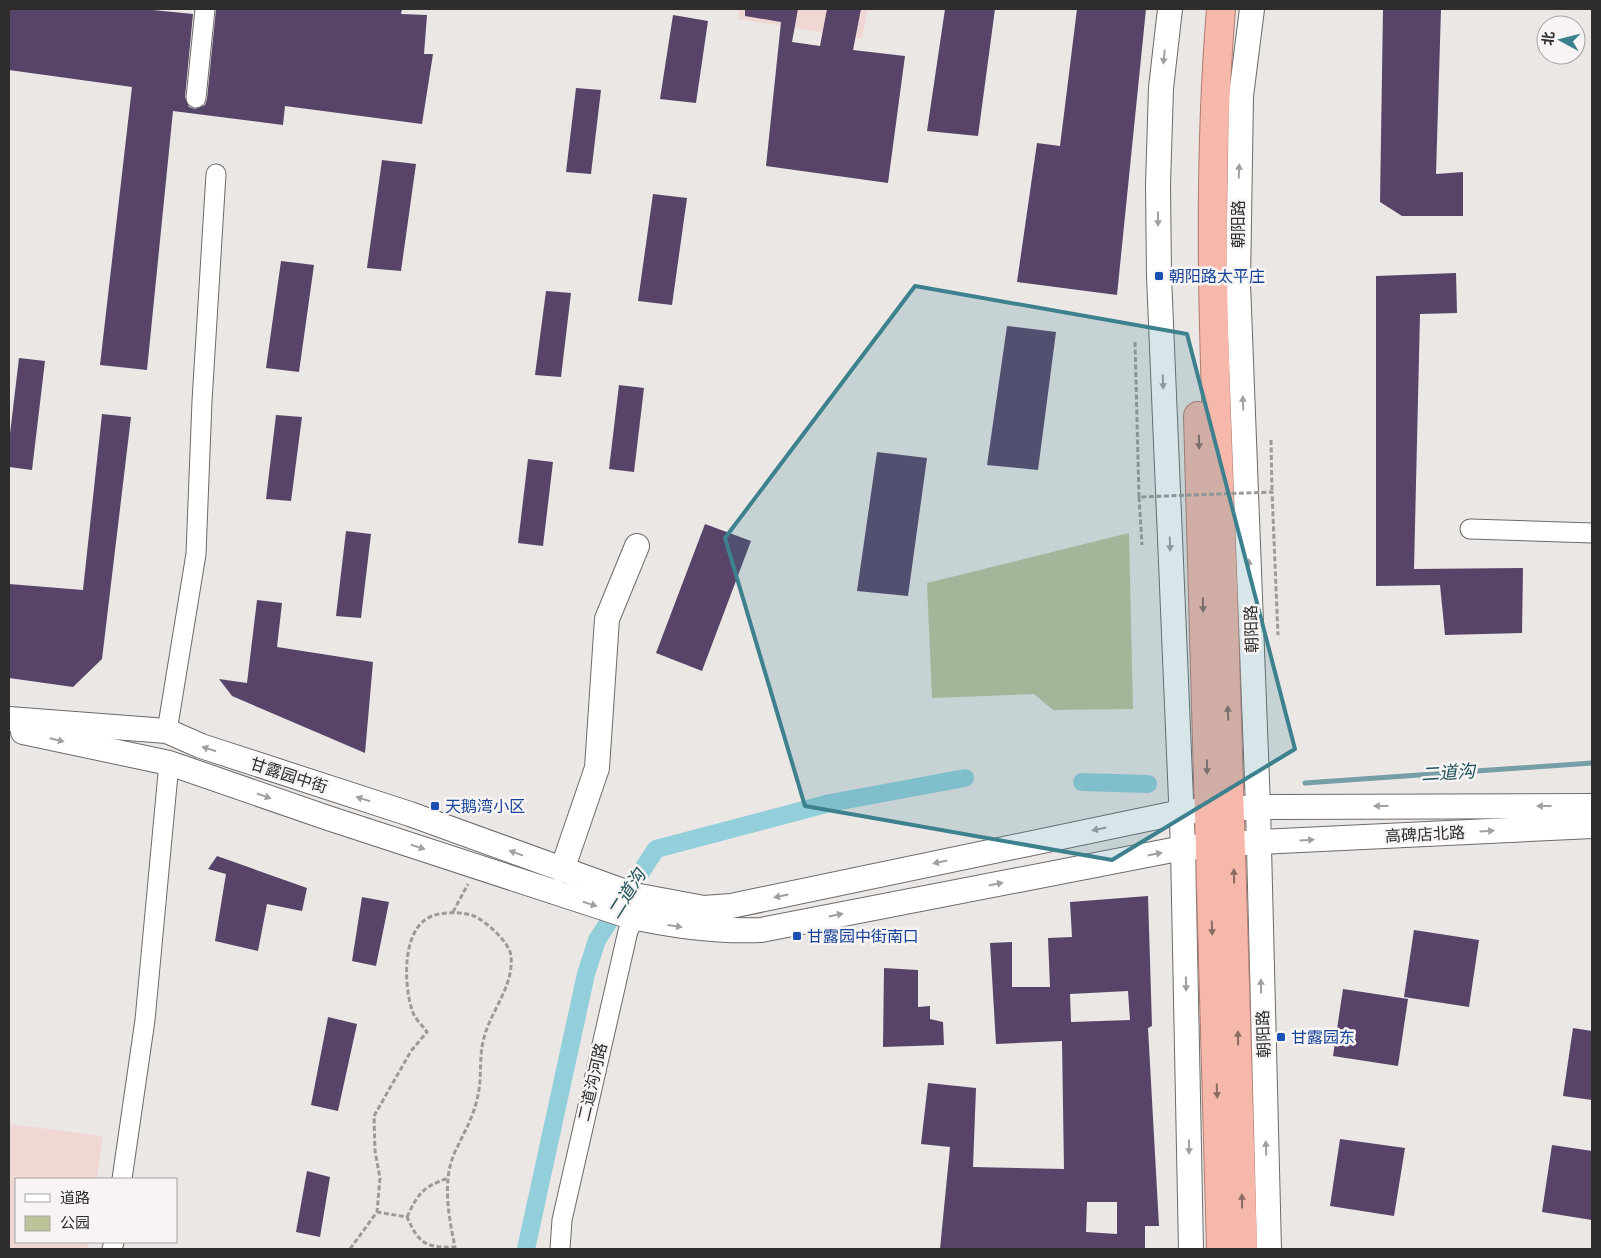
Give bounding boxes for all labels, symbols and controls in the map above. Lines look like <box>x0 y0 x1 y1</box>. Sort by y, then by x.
north arrow <box>1536 15 1586 65</box>
text: 北 <box>1538 30 1557 46</box>
one-way arrow <box>1160 50 1168 66</box>
one-way arrow <box>1235 163 1243 179</box>
street label: 朝阳路 <box>1228 200 1248 248</box>
one-way arrow <box>1154 212 1162 228</box>
place label: 朝阳路太平庄 <box>1169 266 1265 286</box>
marker: 朝阳路太平庄 <box>1153 270 1165 282</box>
one-way arrow <box>1160 374 1168 390</box>
one-way arrow <box>1238 395 1246 411</box>
one-way arrow <box>1195 434 1203 450</box>
one-way arrow <box>1166 536 1174 552</box>
one-way arrow <box>1245 557 1253 573</box>
one-way arrow <box>1199 597 1207 613</box>
street label: 朝阳路 <box>1240 605 1262 653</box>
one-way arrow <box>1224 705 1232 721</box>
one-way arrow <box>49 736 64 744</box>
one-way arrow <box>201 745 216 752</box>
street label: 甘露园中街 <box>248 753 330 797</box>
one-way arrow <box>1203 759 1211 775</box>
water label: 二道沟 <box>1420 760 1478 785</box>
one-way arrow <box>256 793 271 800</box>
one-way arrow <box>355 795 370 803</box>
place label: 天鹅湾小区 <box>445 796 525 816</box>
marker: 天鹅湾小区 <box>429 800 441 812</box>
one-way arrow <box>1373 802 1389 810</box>
one-way arrow <box>1535 802 1551 810</box>
street label: 高碑店北路 <box>1385 822 1465 846</box>
one-way arrow <box>1092 825 1107 833</box>
one-way arrow <box>1479 827 1495 835</box>
one-way arrow <box>1299 835 1315 843</box>
one-way arrow <box>411 843 426 851</box>
one-way arrow <box>509 849 524 856</box>
one-way arrow <box>1147 849 1163 857</box>
one-way arrow <box>932 859 948 867</box>
water label: 二道沟 <box>603 864 651 922</box>
one-way arrow <box>1230 867 1238 883</box>
one-way arrow <box>988 880 1004 888</box>
one-way arrow <box>773 892 789 900</box>
one-way arrow <box>583 900 598 908</box>
one-way arrow <box>828 911 844 919</box>
one-way arrow <box>1208 921 1216 937</box>
one-way arrow <box>668 922 684 930</box>
place label: 甘露园中街南口 <box>807 926 919 946</box>
marker: 甘露园中街南口 <box>791 930 803 942</box>
one-way arrow <box>1182 977 1190 993</box>
one-way arrow <box>1257 977 1265 993</box>
street label: 朝阳路 <box>1252 1010 1274 1058</box>
place label: 甘露园东 <box>1291 1027 1355 1047</box>
one-way arrow <box>1234 1030 1242 1046</box>
marker: 甘露园东 <box>1275 1031 1287 1043</box>
street label: 二道沟河路 <box>573 1041 611 1123</box>
one-way arrow <box>1213 1083 1221 1099</box>
one-way arrow <box>1185 1139 1193 1155</box>
one-way arrow <box>1262 1140 1270 1156</box>
legend <box>15 1178 178 1243</box>
text: 道路 <box>60 1188 90 1207</box>
one-way arrow <box>1238 1192 1246 1208</box>
text: 公园 <box>60 1213 90 1232</box>

